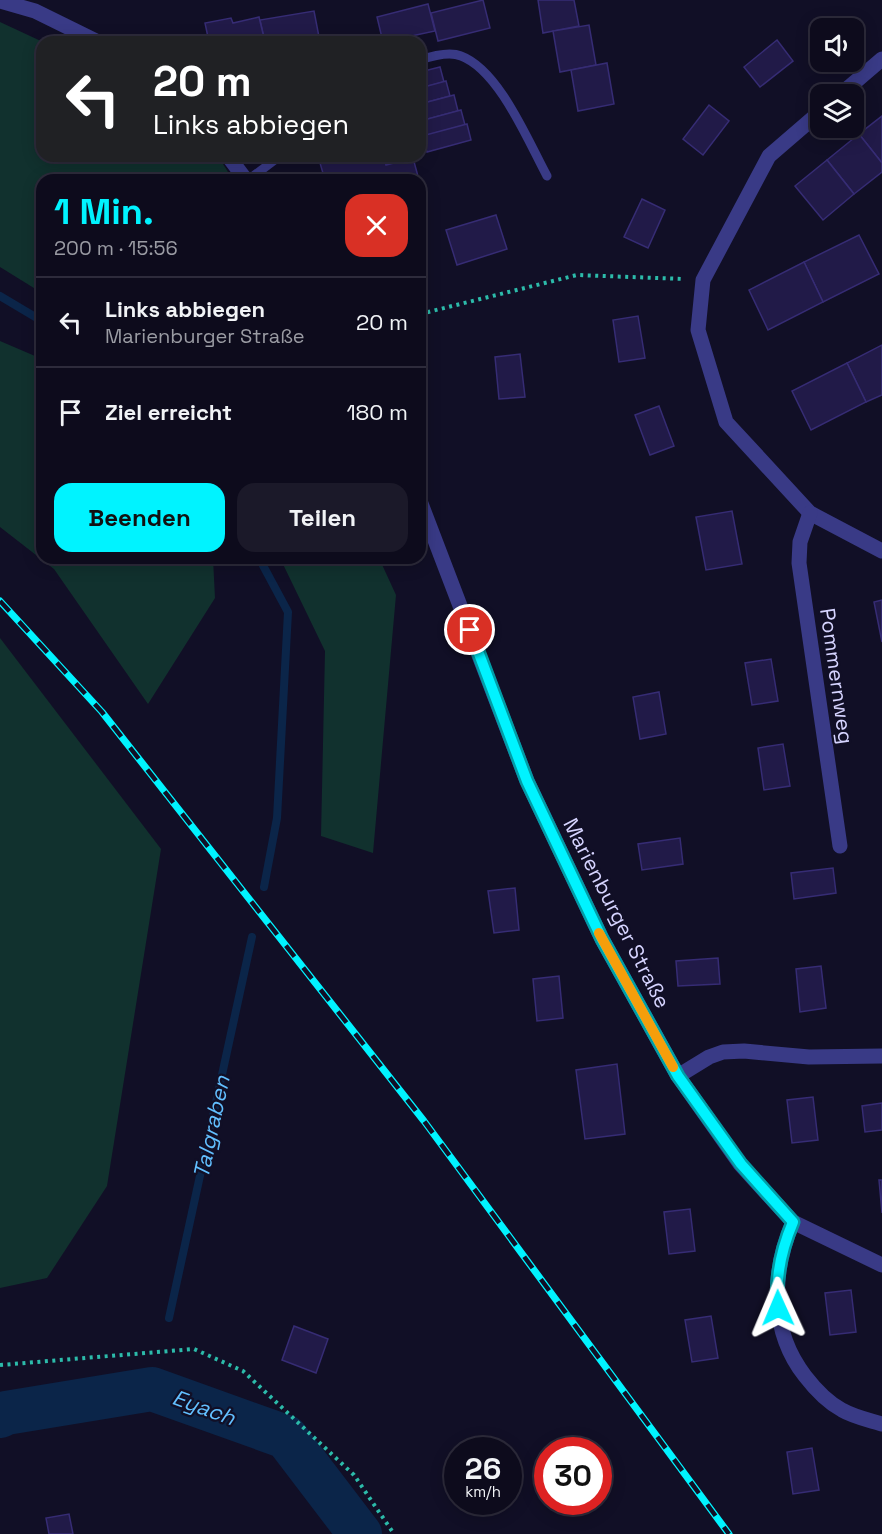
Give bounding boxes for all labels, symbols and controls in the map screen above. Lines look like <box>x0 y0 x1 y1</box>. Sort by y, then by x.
map controls <box>810 18 864 138</box>
button: sound <box>810 18 864 72</box>
text: 20 m <box>153 55 252 108</box>
icon: left <box>54 60 132 138</box>
button: layers <box>810 84 864 138</box>
text: Links abbiegen <box>153 107 349 142</box>
text: 1 Min. <box>54 189 154 235</box>
button: close <box>345 194 408 257</box>
text: 200 m · 15:56 <box>54 235 178 261</box>
text: Links abbiegen <box>105 295 265 323</box>
icon: left <box>54 306 87 339</box>
text: 20 m <box>356 308 408 336</box>
text: Marienburger Straße <box>105 323 305 349</box>
icon: arrive <box>54 396 87 429</box>
text: Ziel erreicht <box>105 398 232 426</box>
text: 180 m <box>346 398 408 426</box>
button: Beenden <box>54 483 225 552</box>
button: Teilen <box>237 483 408 552</box>
pin <box>444 604 495 655</box>
street label: Pommernweg <box>814 606 860 746</box>
icon: arrive <box>453 613 486 646</box>
street label: Marienburger Straße <box>557 814 677 1012</box>
water label: Talgraben <box>186 1073 236 1181</box>
position arrow <box>746 1276 810 1340</box>
water label: Eyach <box>169 1383 240 1431</box>
speed limit sign: 30 <box>534 1437 612 1515</box>
text: 26 <box>465 1449 501 1488</box>
text: km/h <box>465 1482 501 1501</box>

